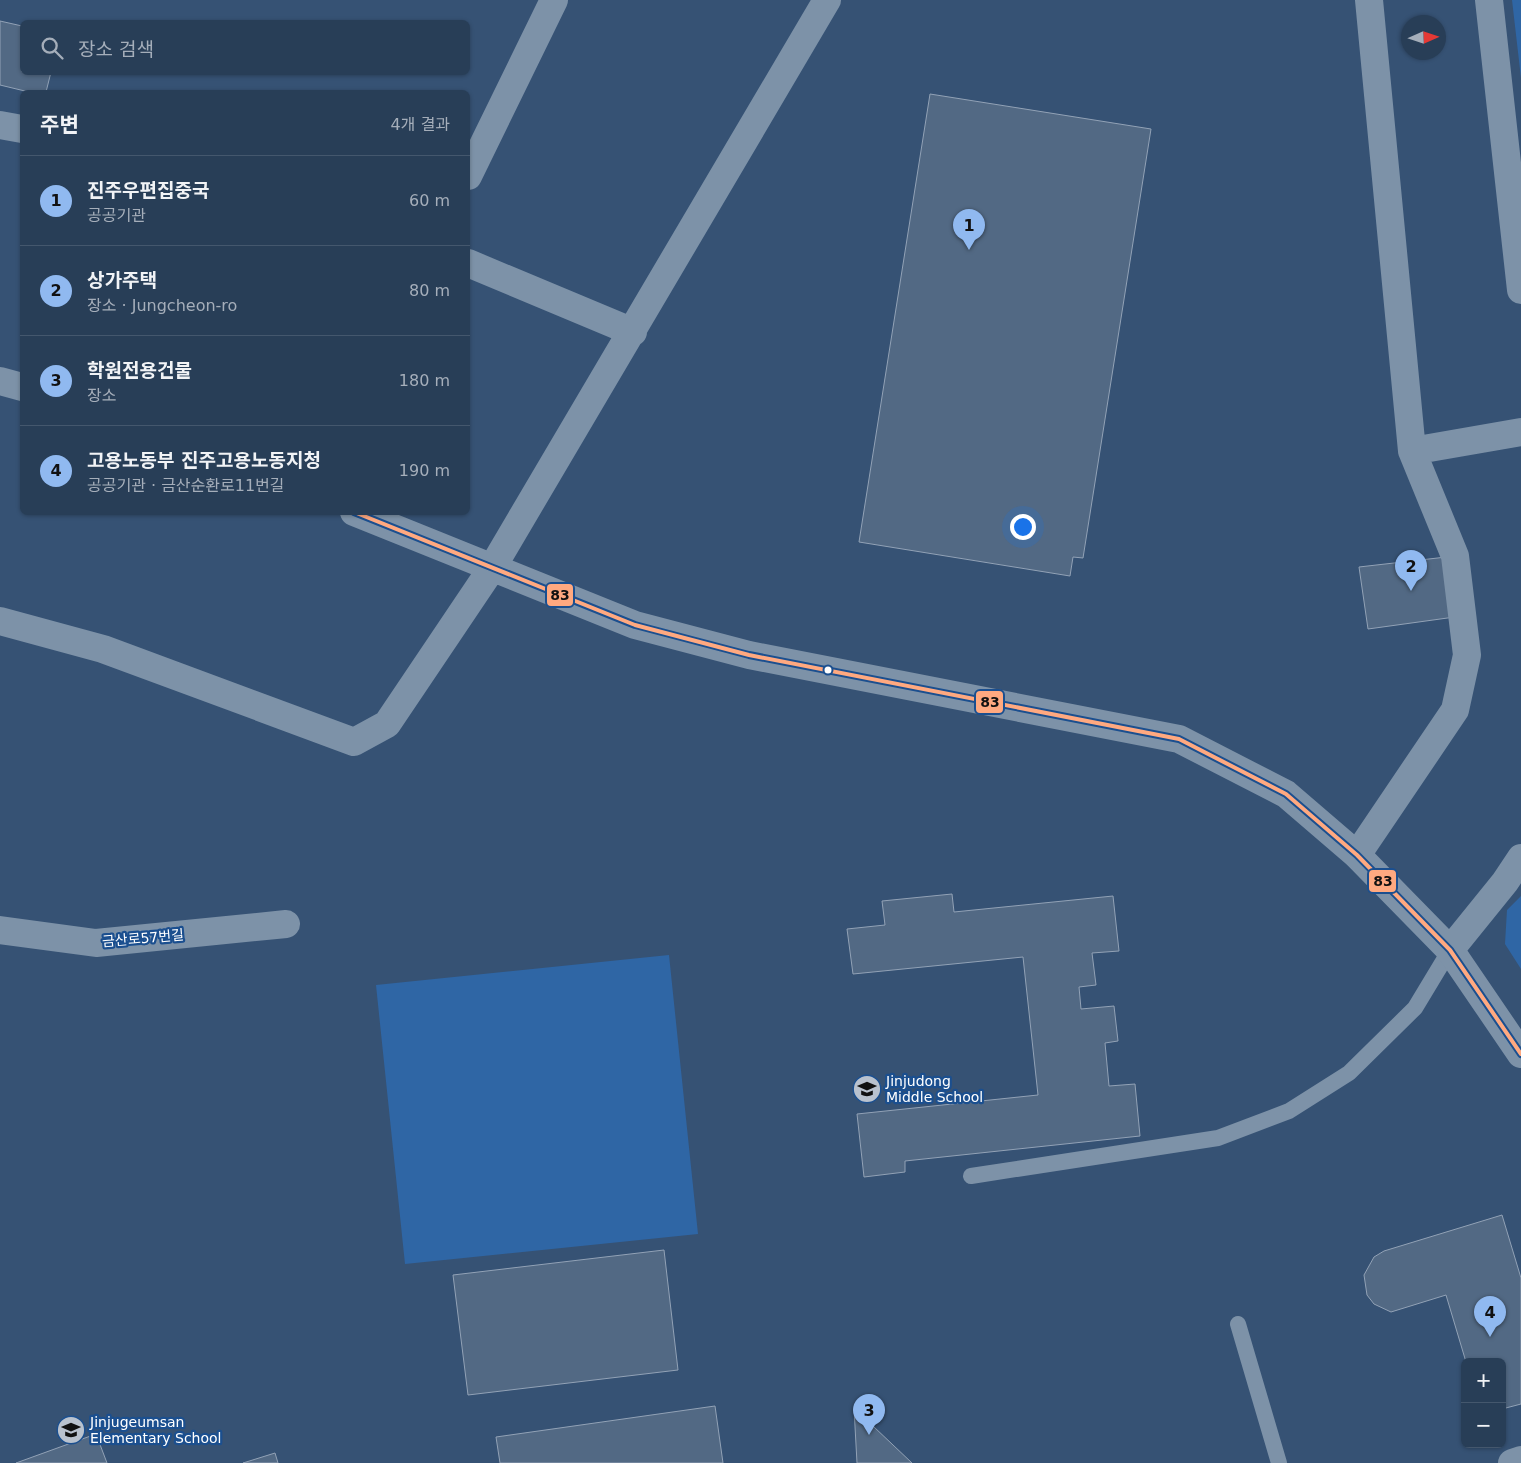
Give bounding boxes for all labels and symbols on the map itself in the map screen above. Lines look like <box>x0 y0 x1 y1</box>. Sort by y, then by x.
north arrow <box>1401 15 1446 60</box>
pin: 1 <box>953 209 985 250</box>
your location <box>1010 514 1036 540</box>
pin: 2 <box>1395 550 1427 591</box>
line badge: 83 <box>546 583 574 607</box>
text: 83 <box>550 587 570 603</box>
unlabelled marker <box>823 665 833 675</box>
line badge: 83 <box>975 690 1004 714</box>
text: 83 <box>980 694 1000 710</box>
line badge: 83 <box>1368 869 1397 893</box>
text: 83 <box>1373 873 1393 889</box>
street label: 금산로57번길 <box>101 926 185 950</box>
place label: Jinjudong Middle School <box>885 1073 983 1105</box>
school or university icon: Jinjudong Middle School <box>852 1074 882 1104</box>
pin: 4 <box>1474 1296 1506 1337</box>
pin: 3 <box>853 1394 885 1435</box>
place label: Jinjugeumsan Elementary School <box>89 1414 222 1446</box>
school or university icon: Jinjugeumsan Elementary School <box>56 1415 86 1445</box>

